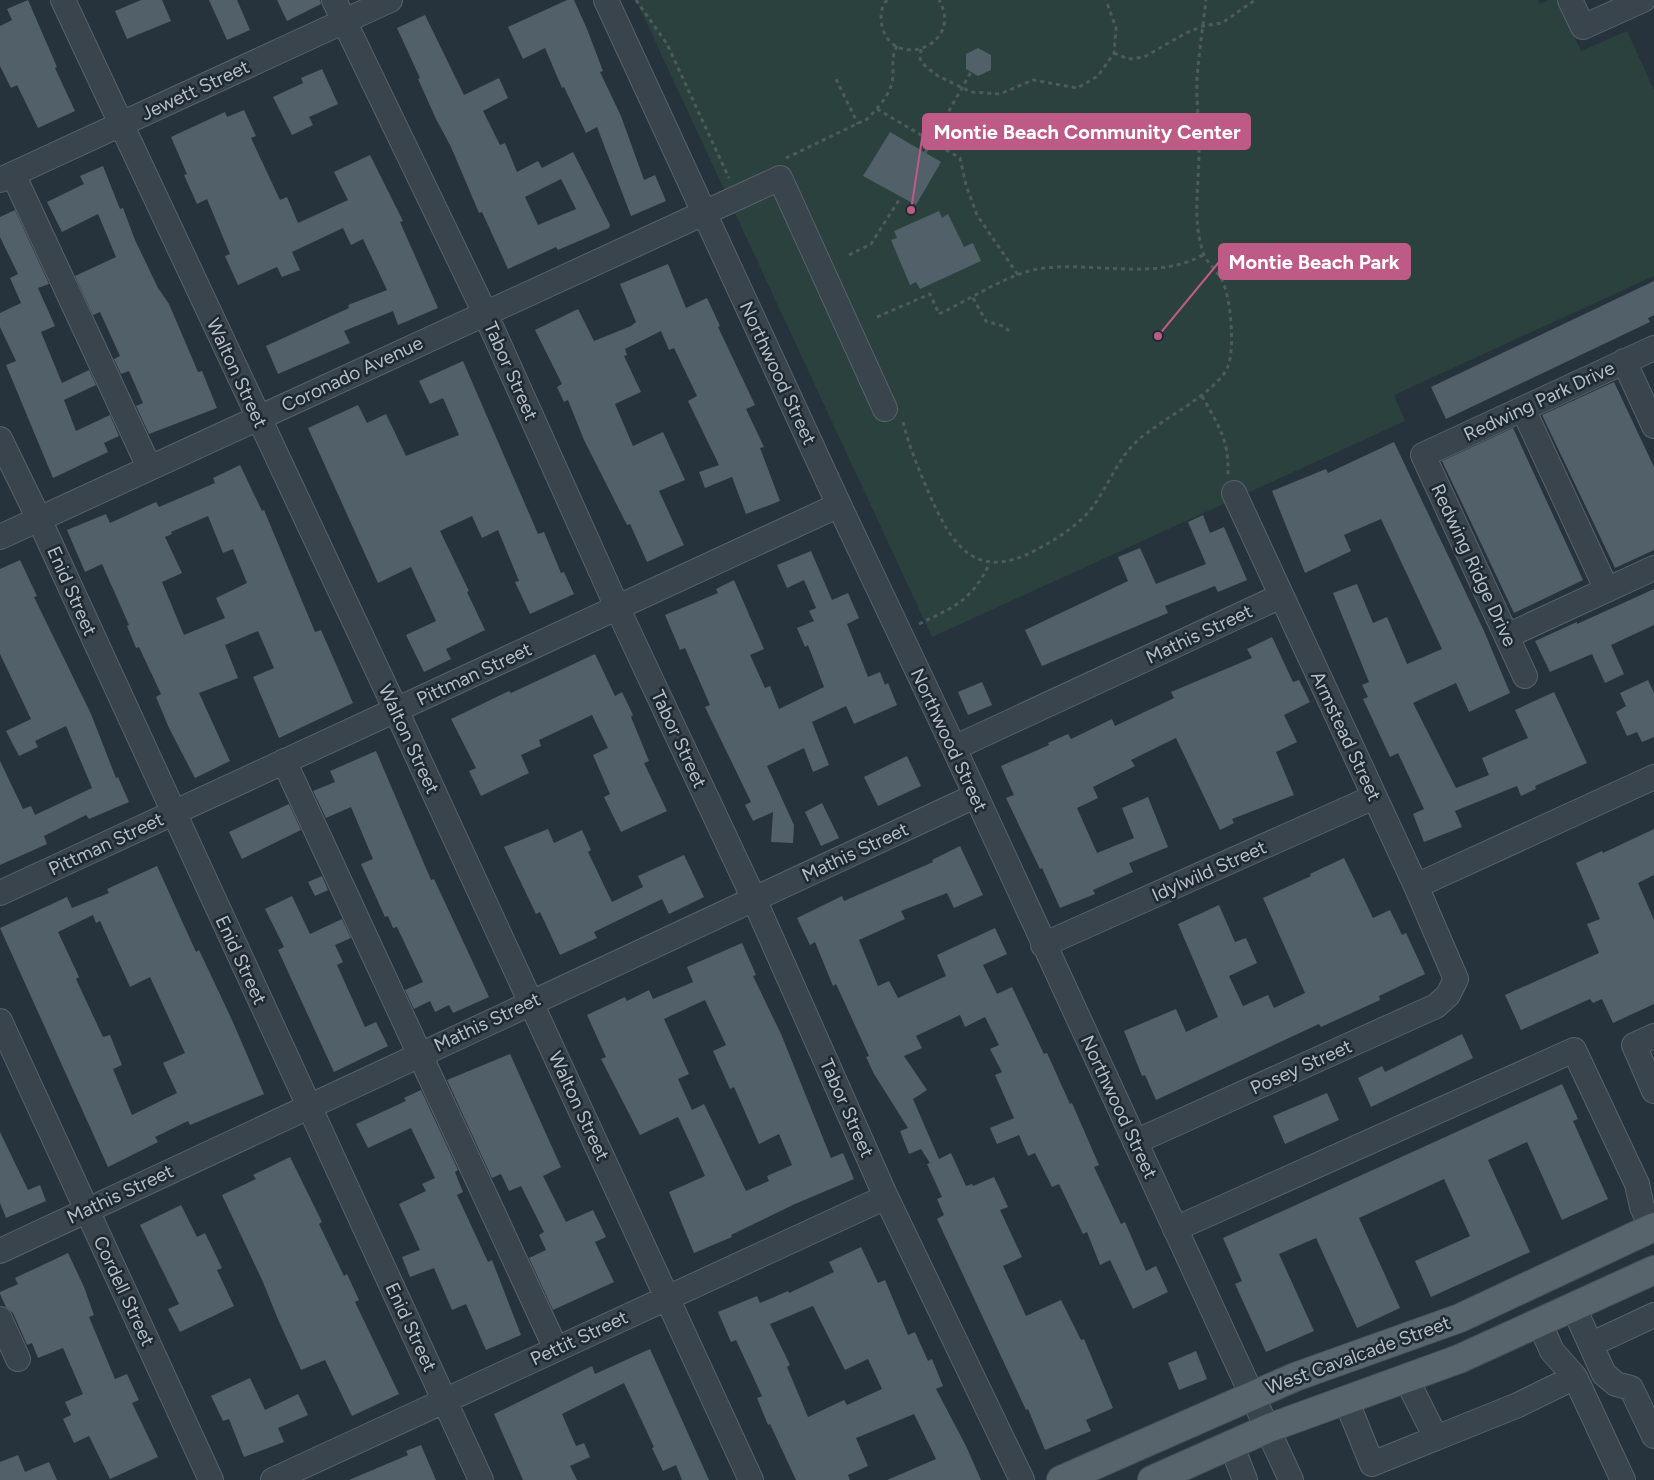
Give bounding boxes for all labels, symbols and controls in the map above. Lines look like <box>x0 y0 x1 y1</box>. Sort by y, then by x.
street label: Jewett Street <box>137 55 253 125</box>
callout: Montie Beach Community Center <box>923 114 1250 149</box>
text: Montie Beach Community Center <box>933 120 1241 144</box>
callout: Montie Beach Park <box>1219 244 1410 279</box>
text: Montie Beach Park <box>1228 250 1400 274</box>
street label: Northwood Street <box>735 298 821 448</box>
street label: Walton Street <box>202 315 272 431</box>
street label: Tabor Street <box>479 318 543 424</box>
street label: Coronado Avenue <box>278 331 426 417</box>
street label: Redwing Park Drive <box>1460 356 1618 446</box>
street label: Redwing Ridge Drive <box>1426 480 1522 650</box>
street label: Enid Street <box>42 543 102 639</box>
street label: Mathis Street <box>1142 599 1256 669</box>
street label: Pittman Street <box>413 637 535 711</box>
street label: Northwood Street <box>906 665 992 815</box>
street label: Armstead Street <box>1306 667 1386 805</box>
street label: Walton Street <box>374 681 444 797</box>
street label: Tabor Street <box>646 686 712 792</box>
street label: Pittman Street <box>45 807 167 881</box>
street label: Mathis Street <box>798 817 912 887</box>
street label: Idylwild Street <box>1148 835 1270 907</box>
street label: Enid Street <box>210 912 272 1008</box>
street label: Mathis Street <box>430 987 544 1057</box>
street label: Northwood Street <box>1076 1032 1162 1182</box>
street label: Posey Street <box>1247 1034 1355 1100</box>
street label: Walton Street <box>544 1048 614 1164</box>
street label: Tabor Street <box>815 1055 879 1161</box>
street label: Mathis Street <box>63 1159 177 1229</box>
street label: Cordell Street <box>88 1232 160 1350</box>
street label: Enid Street <box>380 1279 442 1375</box>
street label: Pettit Street <box>527 1305 631 1371</box>
street label: West Cavalcade Street <box>1263 1311 1453 1399</box>

